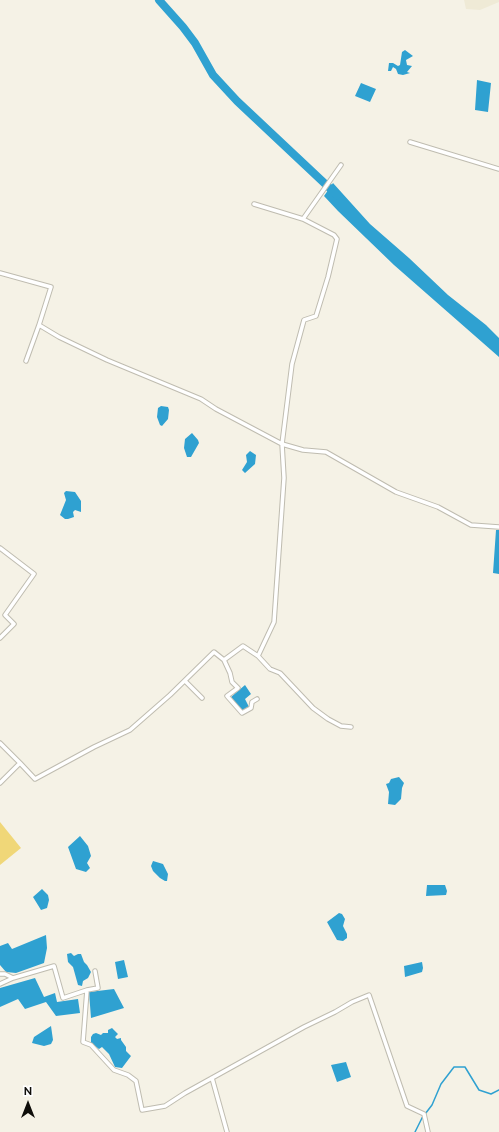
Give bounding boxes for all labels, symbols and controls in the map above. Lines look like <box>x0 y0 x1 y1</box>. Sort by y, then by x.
north arrow <box>8 1084 48 1124</box>
text: N <box>24 1085 32 1098</box>

